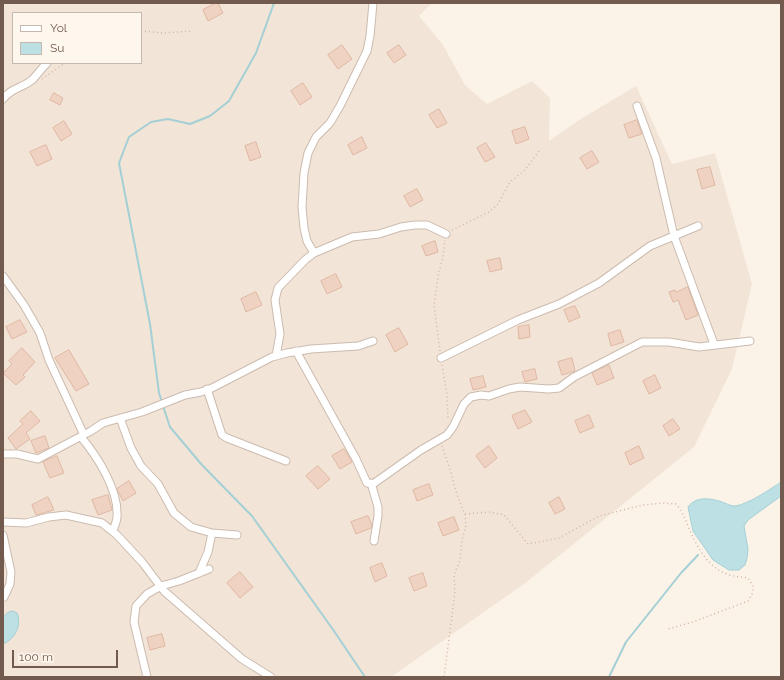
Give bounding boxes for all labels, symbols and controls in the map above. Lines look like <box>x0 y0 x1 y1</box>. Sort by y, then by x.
legend <box>12 12 142 64</box>
text: Yol <box>50 21 67 35</box>
text: Su <box>50 41 64 55</box>
scale bar <box>14 642 120 668</box>
text: 100 m <box>19 650 53 664</box>

